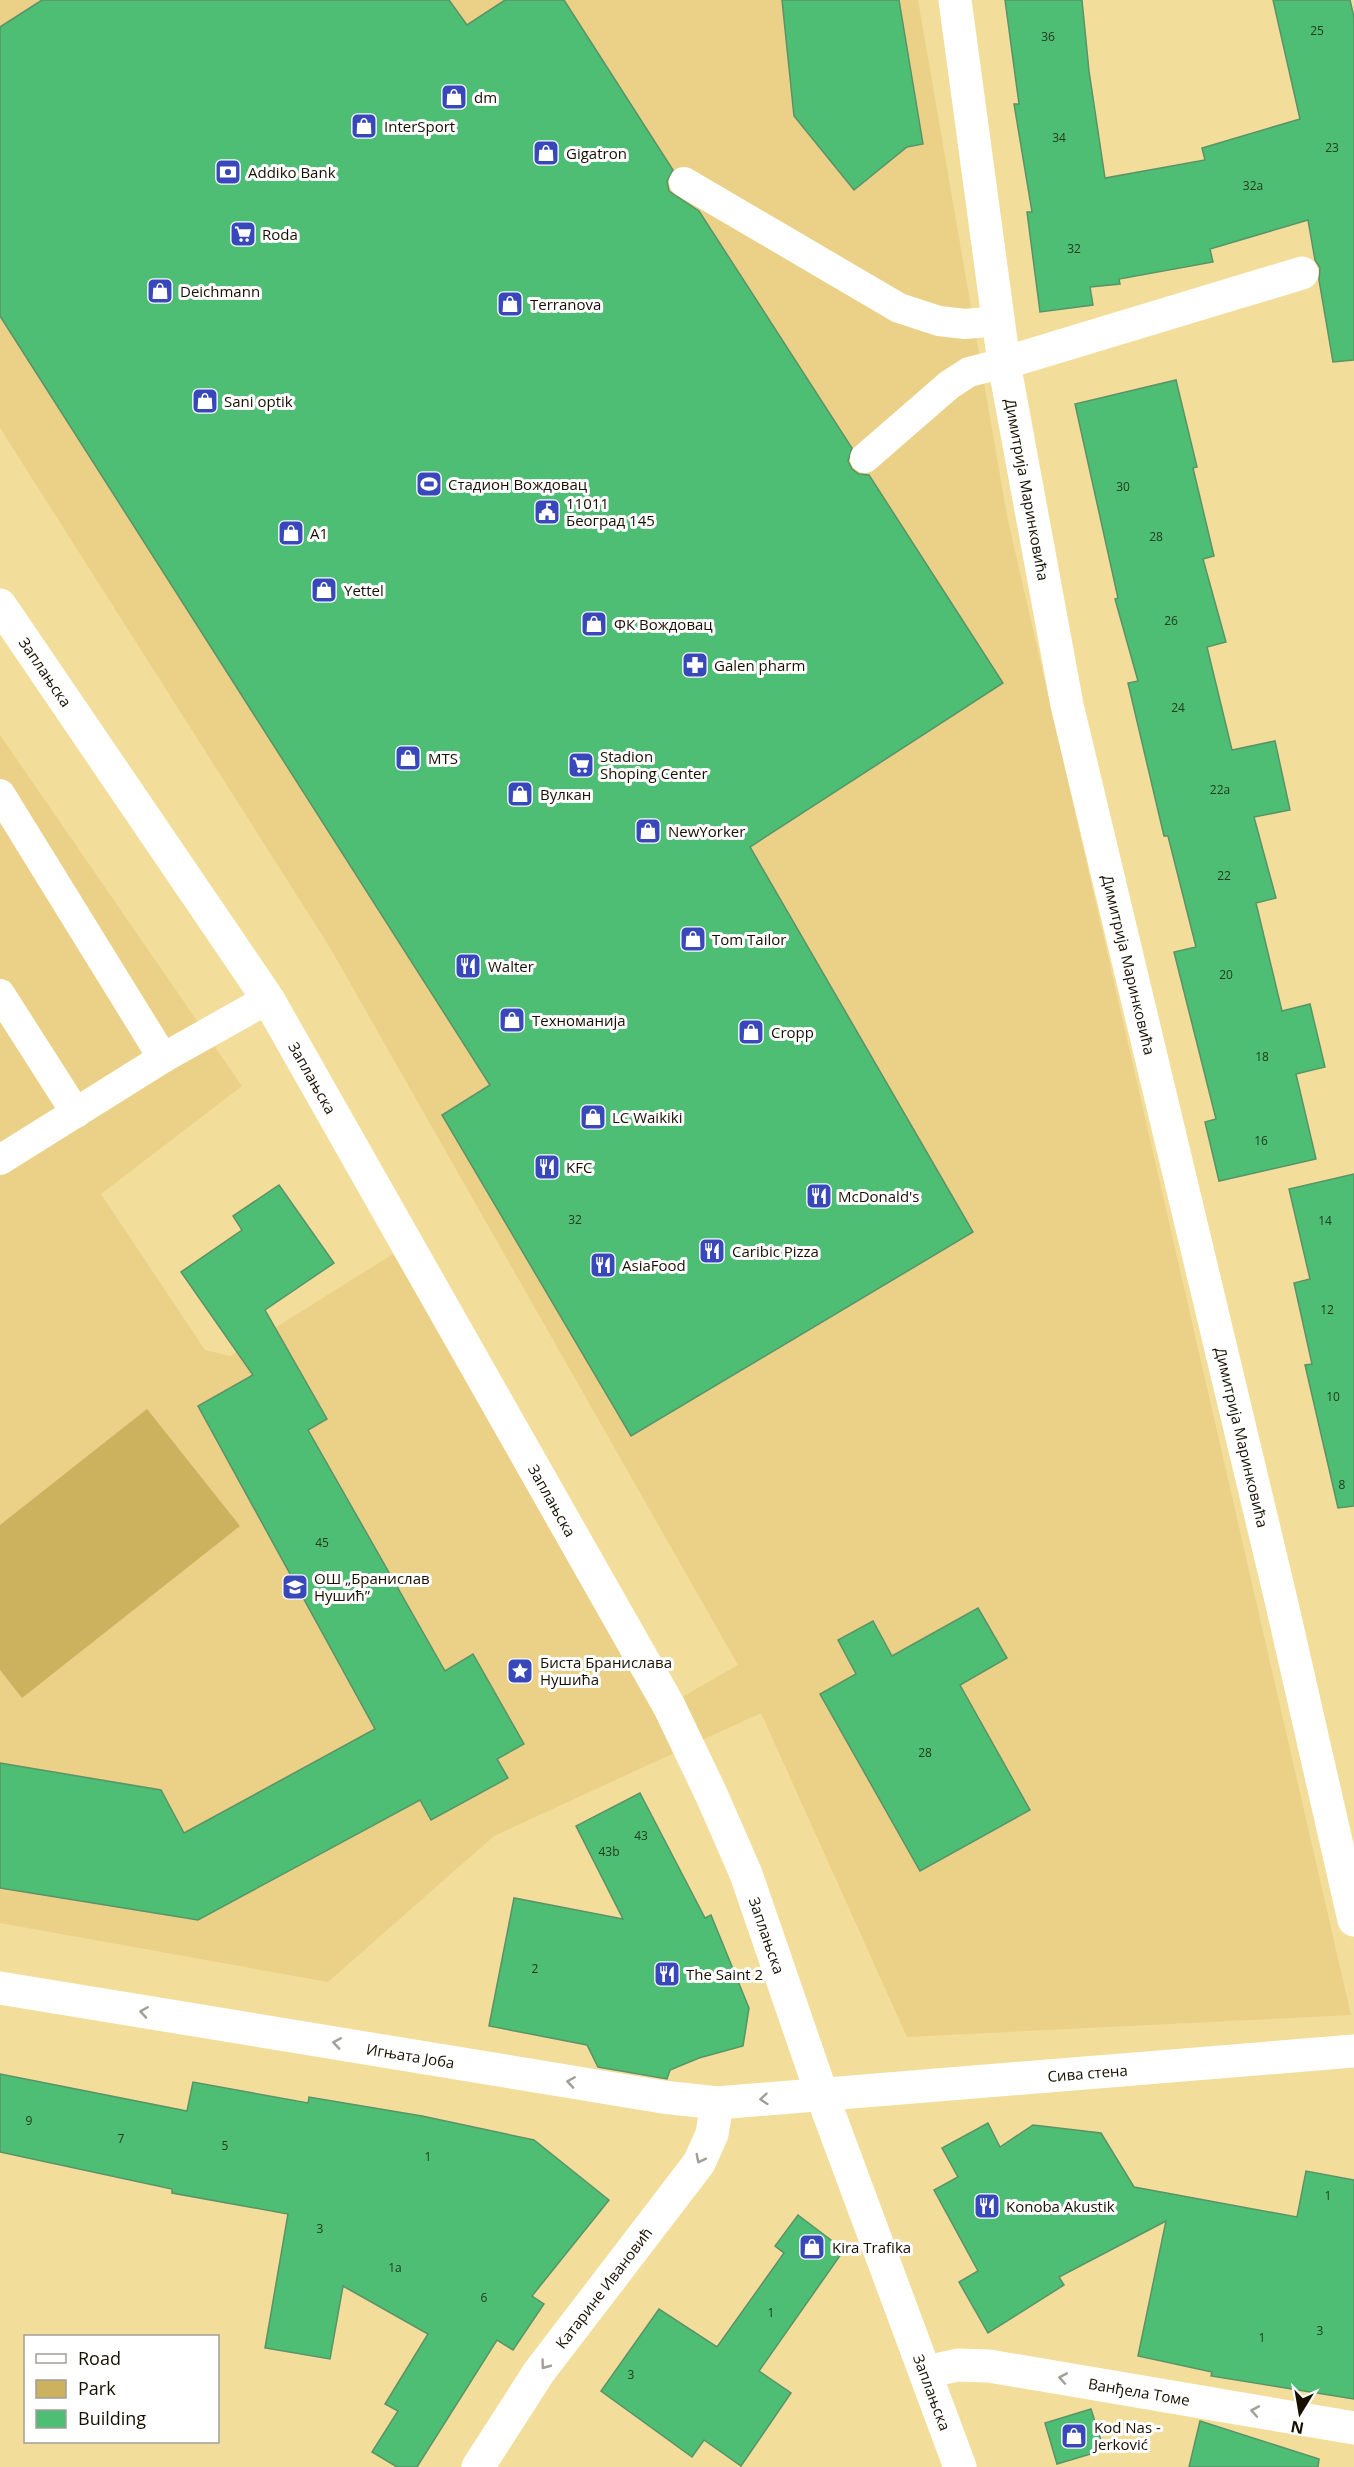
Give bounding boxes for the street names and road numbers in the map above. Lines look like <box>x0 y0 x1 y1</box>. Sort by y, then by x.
street label: Димитрија Маринковића <box>1001 397 1054 582</box>
street label: Заплањска <box>15 633 76 711</box>
street label: Димитрија Маринковића <box>1098 872 1160 1057</box>
street label: Заплањска <box>284 1038 341 1117</box>
street label: Димитрија Маринковића <box>1211 1345 1273 1530</box>
street label: Заплањска <box>524 1461 581 1540</box>
street label: Заплањска <box>745 1894 790 1976</box>
street label: Игњата Јоба <box>365 2038 456 2073</box>
street label: Сива стена <box>1047 2060 1128 2086</box>
street label: Катарине Ивановић <box>551 2223 656 2352</box>
street label: Заплањска <box>909 2351 956 2433</box>
street label: Ванђела Томе <box>1087 2373 1191 2410</box>

